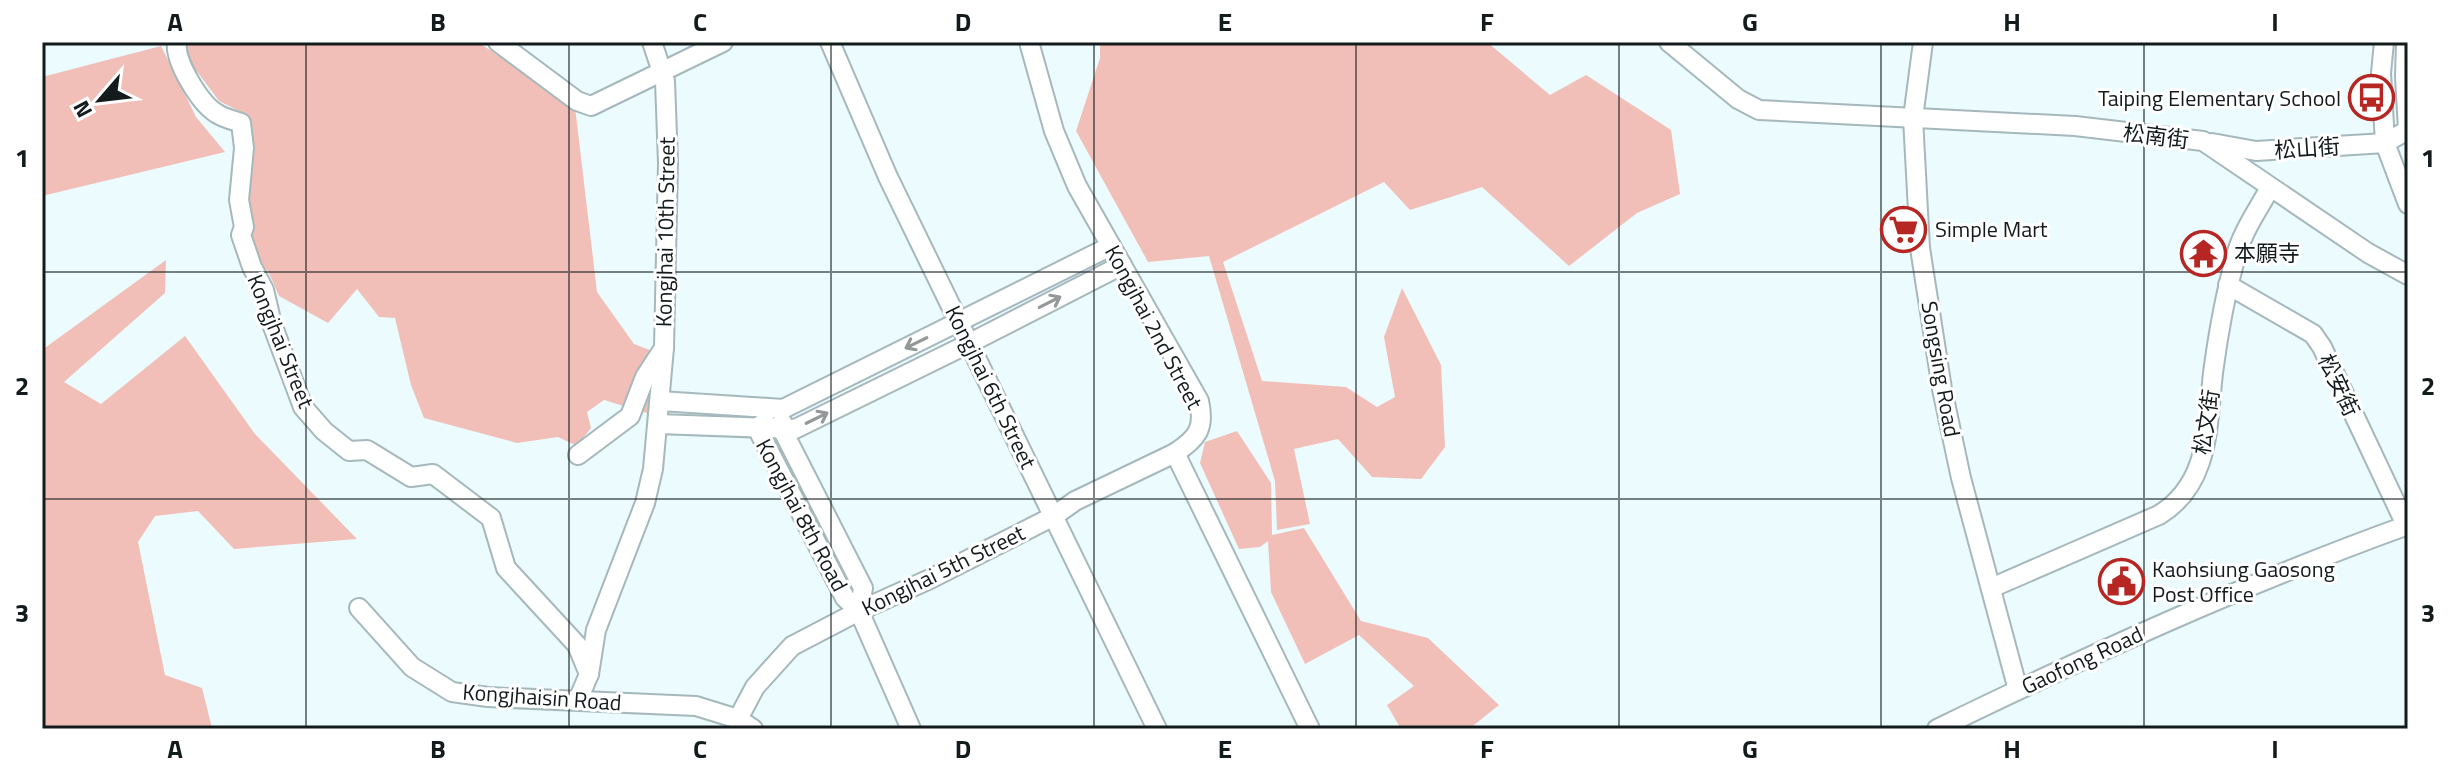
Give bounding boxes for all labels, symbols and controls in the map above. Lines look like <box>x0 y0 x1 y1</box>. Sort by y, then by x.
text: A <box>167 2 183 41</box>
text: B <box>430 2 446 41</box>
text: C <box>693 2 707 41</box>
text: D <box>955 2 971 41</box>
text: E <box>1218 2 1232 41</box>
text: F <box>1480 2 1494 41</box>
text: G <box>1742 2 1758 41</box>
text: H <box>2003 2 2021 41</box>
text: I <box>2271 2 2279 41</box>
north arrow <box>60 60 140 140</box>
bus stop icon: Taiping Elementary School <box>2348 74 2396 122</box>
place label: Taiping Elementary School <box>2098 81 2341 115</box>
text: N <box>64 95 101 124</box>
street label: 松南街 <box>2121 115 2191 157</box>
street label: 松山街 <box>2273 129 2341 167</box>
street label: Kongjhai 10th Street <box>646 136 684 327</box>
text: 1 <box>15 138 29 177</box>
text: 1 <box>2421 138 2435 177</box>
supermarket icon: Simple Mart <box>1880 205 1928 253</box>
place label: Simple Mart <box>1935 212 2048 246</box>
temple icon: 本願寺 <box>2179 229 2227 277</box>
place label: 本願寺 <box>2234 236 2300 270</box>
street label: Kongjhai 2nd Street <box>1096 239 1212 416</box>
street label: Kongjhai Street <box>239 269 323 413</box>
one-way arrow <box>1037 294 1061 309</box>
street label: Songsing Road <box>1912 298 1970 440</box>
street label: Kongjhai 6th Street <box>937 300 1045 475</box>
one-way arrow <box>904 336 928 351</box>
street label: 松安街 <box>2310 348 2368 422</box>
text: 2 <box>15 366 29 405</box>
text: 2 <box>2421 366 2435 405</box>
street label: 松文街 <box>2184 387 2228 457</box>
one-way arrow <box>805 410 829 425</box>
street label: Kongjhai 8th Road <box>747 432 857 598</box>
street label: Kongjhai 5th Street <box>856 516 1031 624</box>
place label: Kaohsiung Gaosong Post Office <box>2152 552 2335 611</box>
public building icon: Kaohsiung Gaosong Post Office <box>2097 558 2145 606</box>
text: 3 <box>15 593 29 632</box>
text: 3 <box>2421 593 2435 632</box>
street label: Gaofong Road <box>2016 617 2148 703</box>
street label: Kongjhaisin Road <box>461 674 623 720</box>
text: A <box>167 729 183 768</box>
text: B <box>430 729 446 768</box>
text: C <box>693 729 707 768</box>
text: D <box>955 729 971 768</box>
text: E <box>1218 729 1232 768</box>
text: F <box>1480 729 1494 768</box>
text: G <box>1742 729 1758 768</box>
text: H <box>2003 729 2021 768</box>
text: I <box>2271 729 2279 768</box>

